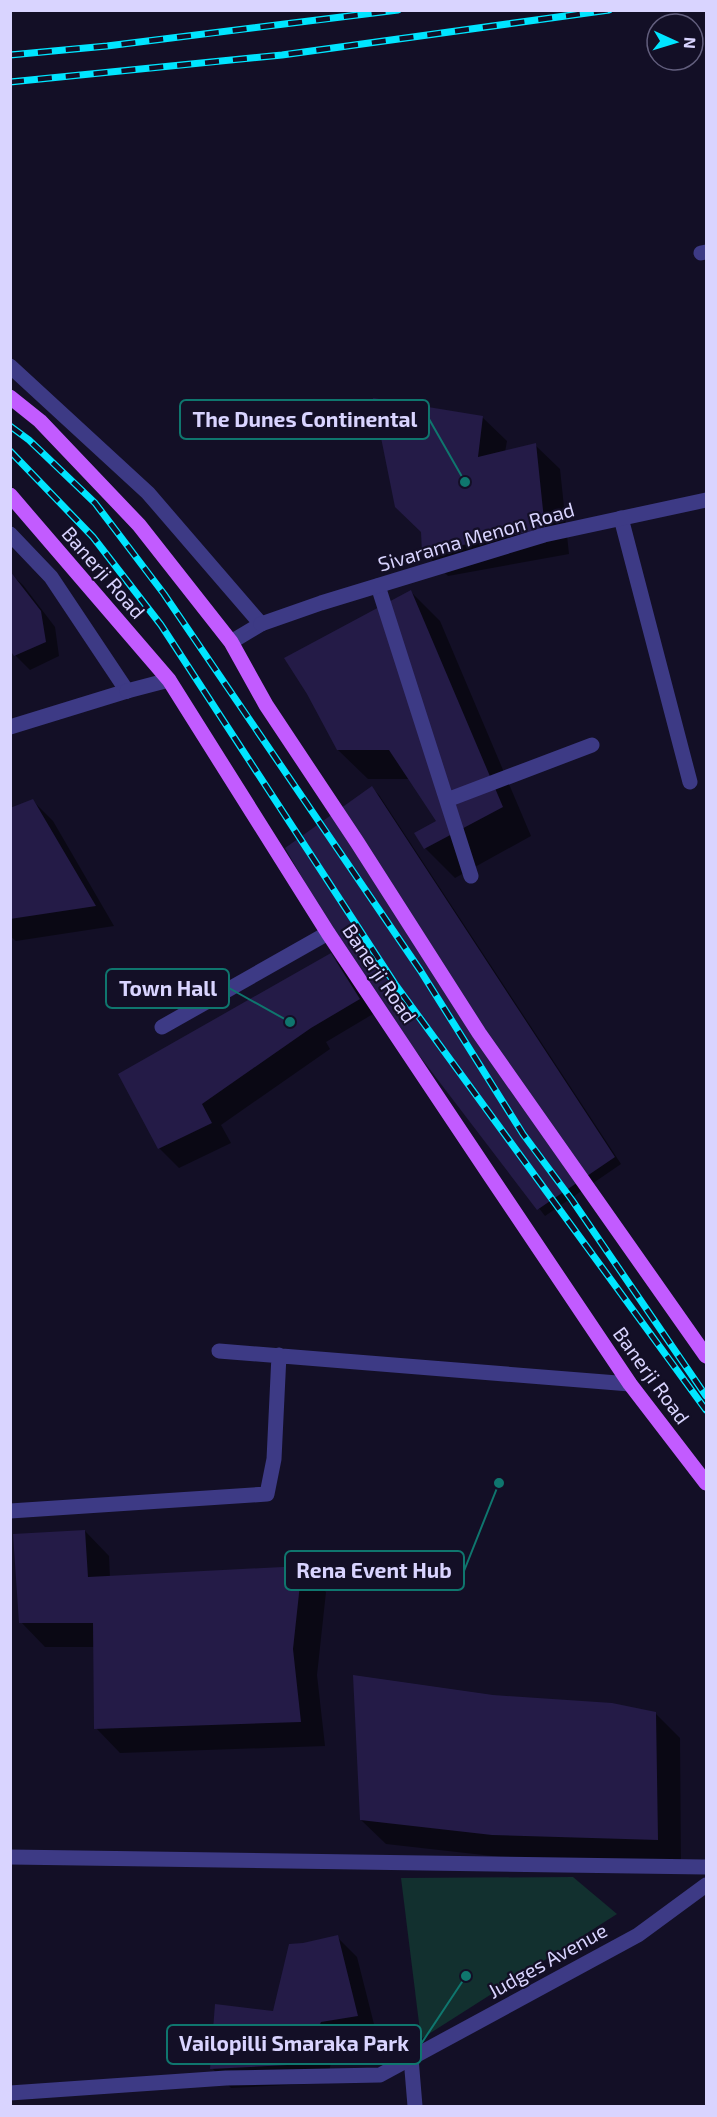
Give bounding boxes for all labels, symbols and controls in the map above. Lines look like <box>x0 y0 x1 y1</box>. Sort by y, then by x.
north arrow <box>645 12 705 72</box>
text: N <box>681 37 700 50</box>
callout: The Dunes Continental <box>180 400 429 439</box>
text: The Dunes Continental <box>193 406 418 431</box>
street label: Sivarama Menon Road <box>375 496 577 576</box>
street label: Banerji Road <box>57 521 151 623</box>
street label: Banerji Road <box>338 919 422 1027</box>
callout: Town Hall <box>106 969 229 1008</box>
text: Town Hall <box>119 975 217 1000</box>
street label: Banerji Road <box>609 1322 695 1428</box>
callout: Rena Event Hub <box>285 1551 464 1590</box>
text: Rena Event Hub <box>296 1557 452 1582</box>
street label: Judges Avenue <box>483 1917 611 2003</box>
callout: Vailopilli Smaraka Park <box>167 2025 421 2064</box>
text: Vailopilli Smaraka Park <box>179 2030 409 2055</box>

